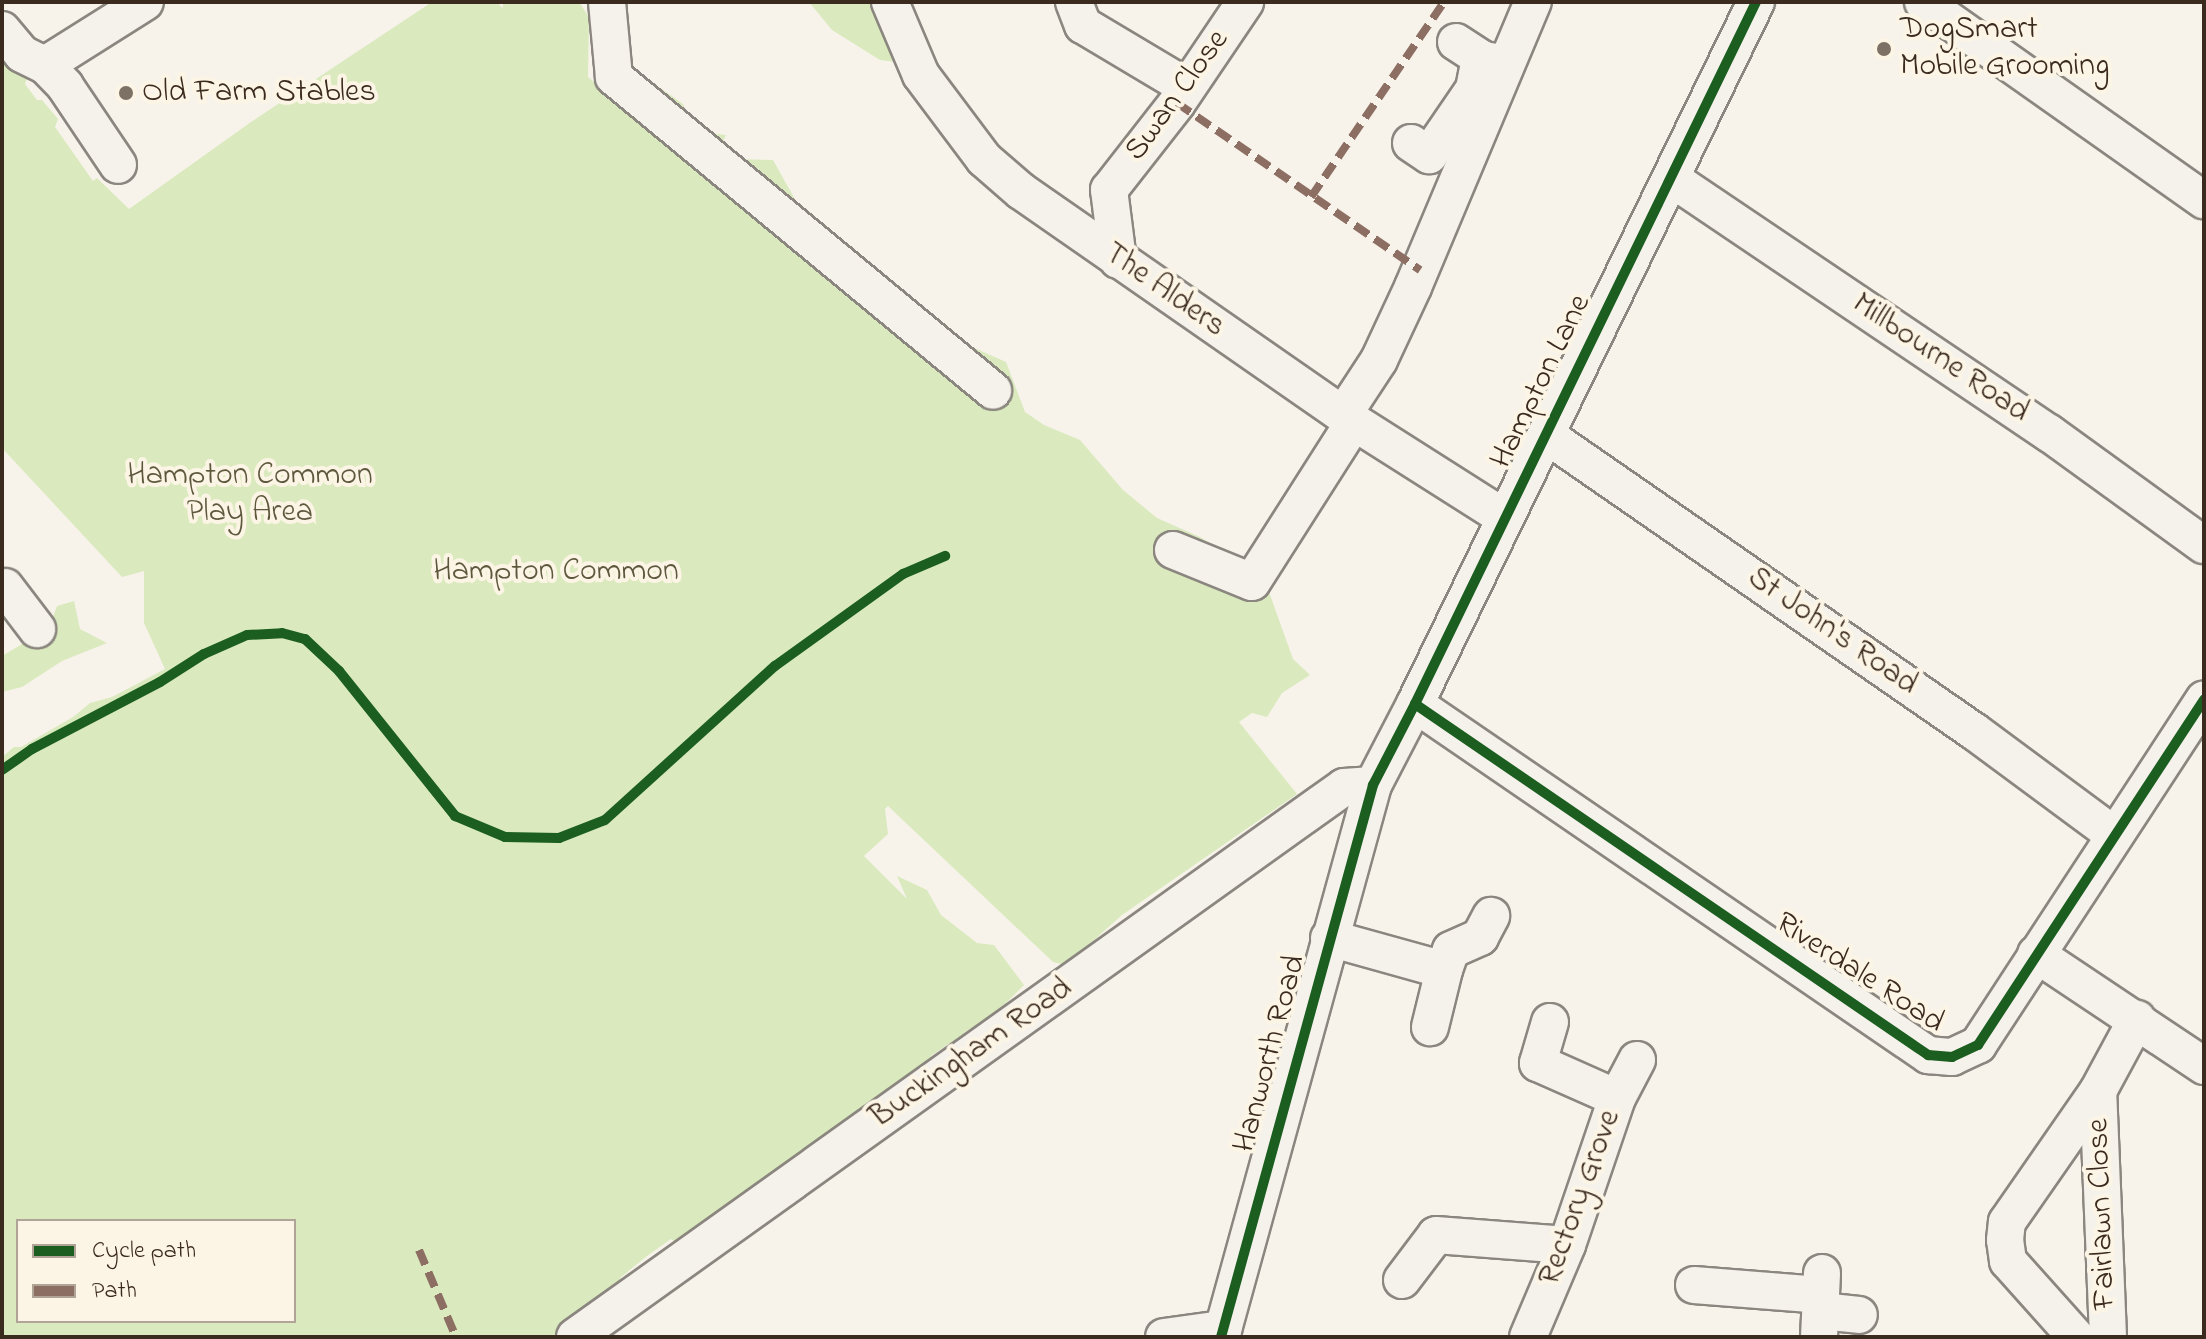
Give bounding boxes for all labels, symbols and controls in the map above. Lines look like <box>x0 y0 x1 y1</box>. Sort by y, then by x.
place label: DogSmart Mobile Grooming <box>1900 12 2110 87</box>
street label: Swan Close <box>1118 23 1238 169</box>
marker: DogSmart Mobile Grooming <box>1875 40 1893 58</box>
place label: Old Farm Stables <box>142 74 376 112</box>
marker: Old Farm Stables <box>117 84 135 102</box>
street label: The Alders <box>1096 235 1232 347</box>
street label: Millbourne Road <box>1844 286 2036 432</box>
street label: Hampton Lane <box>1483 289 1601 475</box>
park label: Hampton Common Play Area <box>127 458 373 533</box>
park label: Hampton Common <box>433 553 679 591</box>
street label: St John's Road <box>1740 559 1924 705</box>
street label: Riverdale Road <box>1767 905 1951 1043</box>
street label: Hanworth Road <box>1226 951 1316 1157</box>
street label: Buckingham Road <box>864 970 1080 1138</box>
street label: Rectory Grove <box>1532 1105 1630 1291</box>
street label: Fairlawn Close <box>2080 1118 2126 1310</box>
legend <box>16 1219 296 1323</box>
text: Cycle path <box>92 1234 196 1269</box>
text: Path <box>92 1274 137 1309</box>

